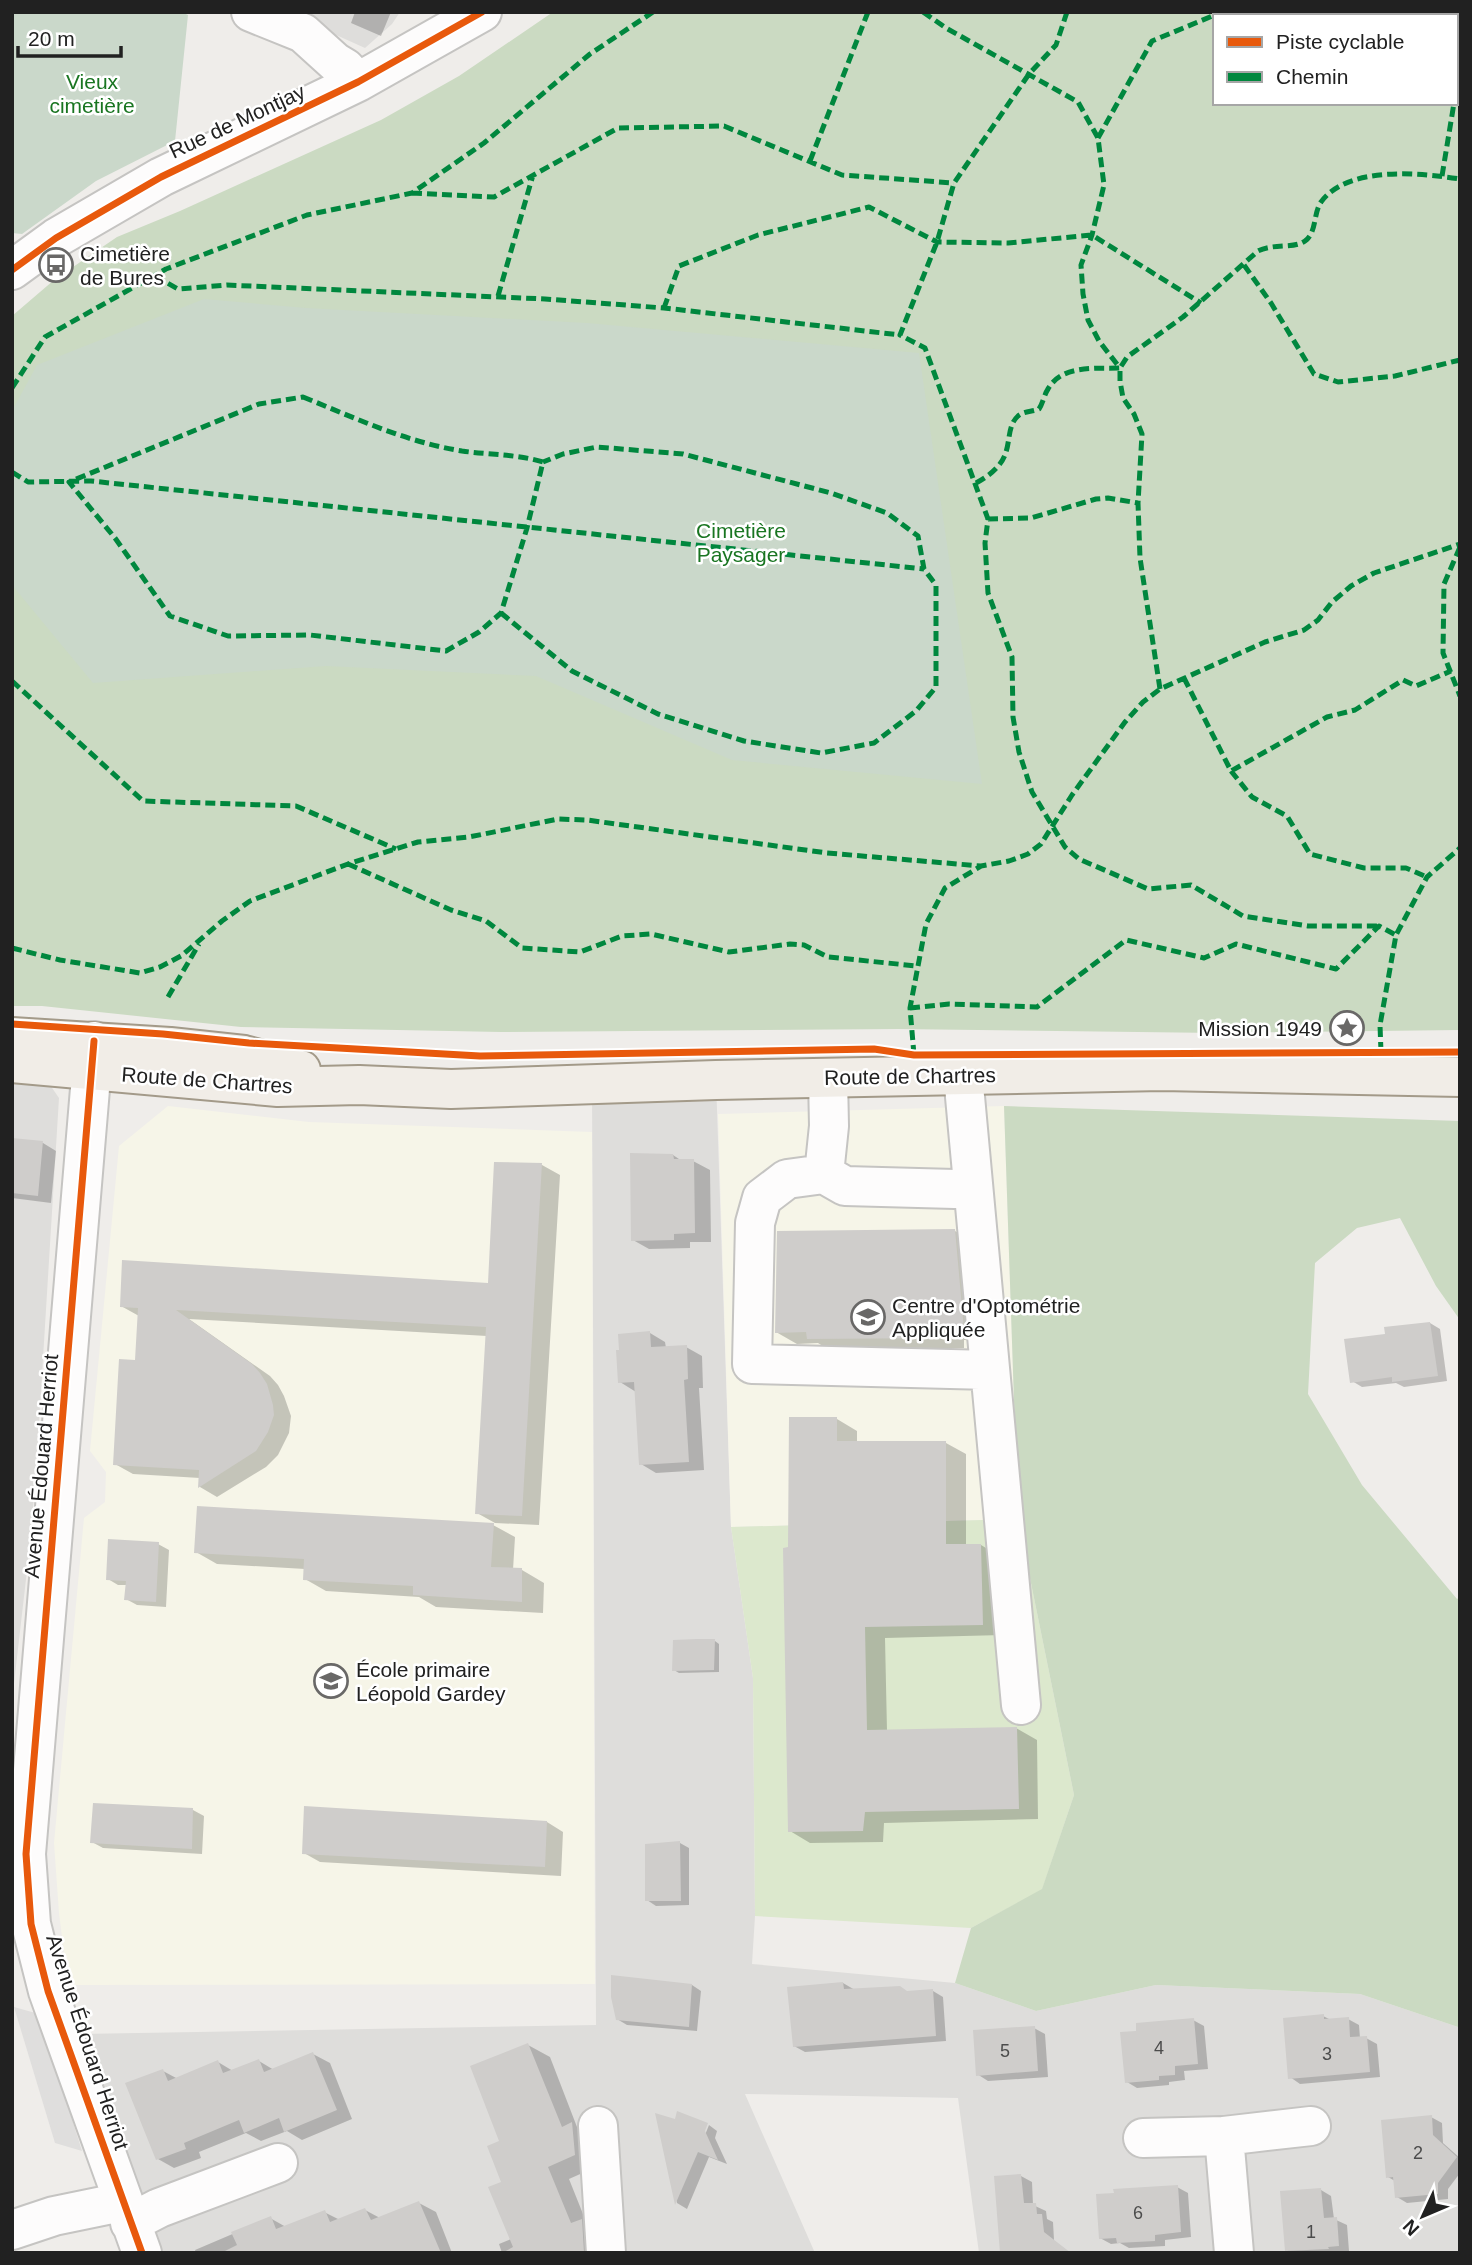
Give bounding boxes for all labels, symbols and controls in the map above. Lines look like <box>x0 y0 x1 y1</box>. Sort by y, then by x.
scale bar <box>18 14 121 58</box>
legend <box>1213 14 1458 105</box>
text: 20 m <box>28 27 75 50</box>
text: Piste cyclable <box>1276 30 1404 53</box>
text: Chemin <box>1276 65 1348 88</box>
park label: Vieux cimetière <box>49 70 135 117</box>
street label: Rue de Montjay <box>165 79 309 163</box>
place label: Cimetière de Bures <box>80 242 170 289</box>
bus stop icon: Cimetière de Bures <box>37 246 75 284</box>
park label: Cimetière Paysager <box>696 519 786 566</box>
place icon: Mission 1949 <box>1328 1009 1366 1047</box>
place label: Mission 1949 <box>1198 1017 1322 1040</box>
street label: Route de Chartres <box>121 1063 293 1097</box>
street label: Route de Chartres <box>824 1063 996 1089</box>
place label: Centre d'Optométrie Appliquée <box>892 1294 1080 1341</box>
school or university icon: Centre d'Optométrie Appliquée <box>849 1298 887 1336</box>
street label: Avenue Édouard Herriot <box>20 1353 62 1579</box>
place label: École primaire Léopold Gardey <box>356 1658 506 1705</box>
school or university icon: École primaire Léopold Gardey <box>312 1662 350 1700</box>
street label: Avenue Édouard Herriot <box>42 1931 134 2153</box>
house number: 4 <box>1154 2038 1164 2058</box>
house number: 5 <box>1000 2041 1010 2061</box>
house number: 3 <box>1322 2044 1332 2064</box>
house number: 2 <box>1413 2143 1423 2163</box>
north arrow <box>1388 2181 1458 2251</box>
house number: 6 <box>1133 2203 1143 2223</box>
text: N <box>1399 2215 1423 2240</box>
house number: 1 <box>1306 2222 1316 2242</box>

